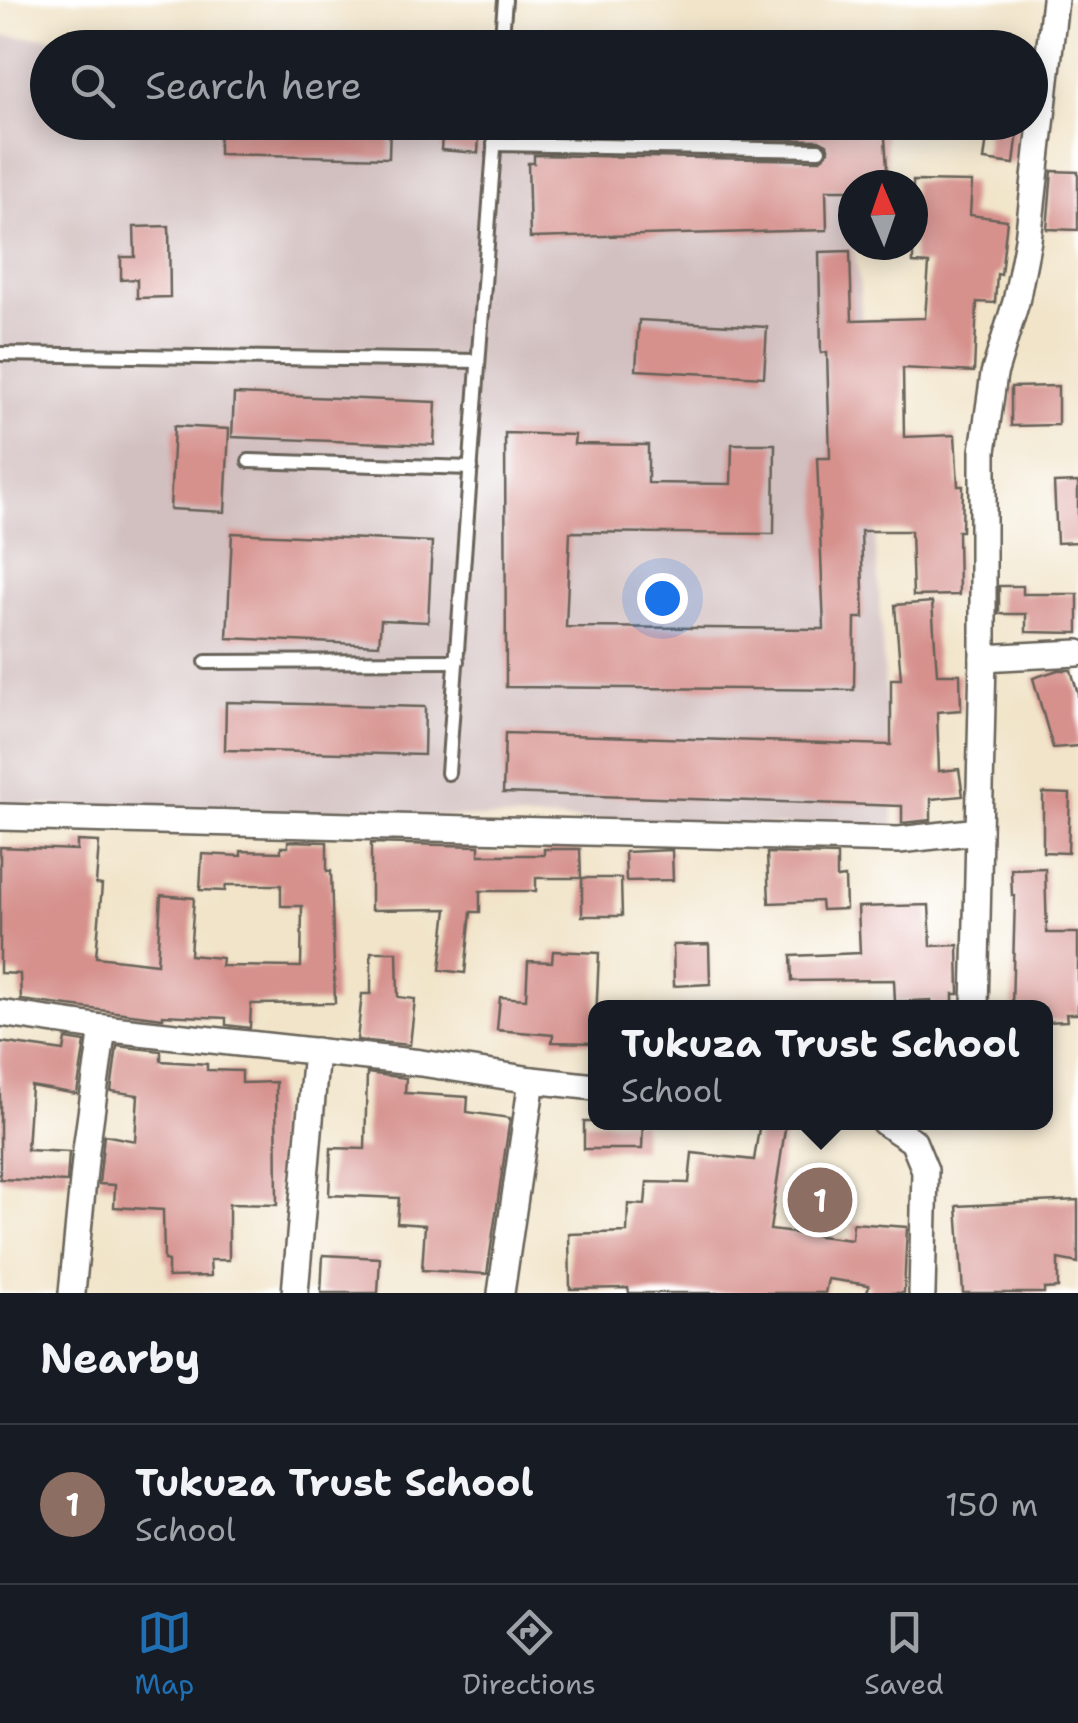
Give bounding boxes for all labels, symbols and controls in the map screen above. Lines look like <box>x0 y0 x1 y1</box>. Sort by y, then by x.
search box <box>30 30 1048 140</box>
icon: search <box>65 58 120 113</box>
text: Search here <box>145 60 362 111</box>
north arrow <box>838 170 928 260</box>
your location <box>637 573 688 624</box>
popup <box>588 1000 1053 1130</box>
text: Tukuza Trust School <box>621 1018 1020 1069</box>
text: School <box>621 1069 722 1112</box>
pin: 1 <box>788 1162 852 1238</box>
text: Nearby <box>40 1330 200 1386</box>
text: Tukuza Trust School <box>135 1457 534 1508</box>
text: 1 <box>65 1483 80 1526</box>
text: 150 m <box>945 1483 1038 1526</box>
text: School <box>135 1508 236 1551</box>
tab: Map <box>134 1605 194 1703</box>
tab: Directions <box>463 1605 596 1703</box>
tab: Saved <box>864 1605 944 1703</box>

